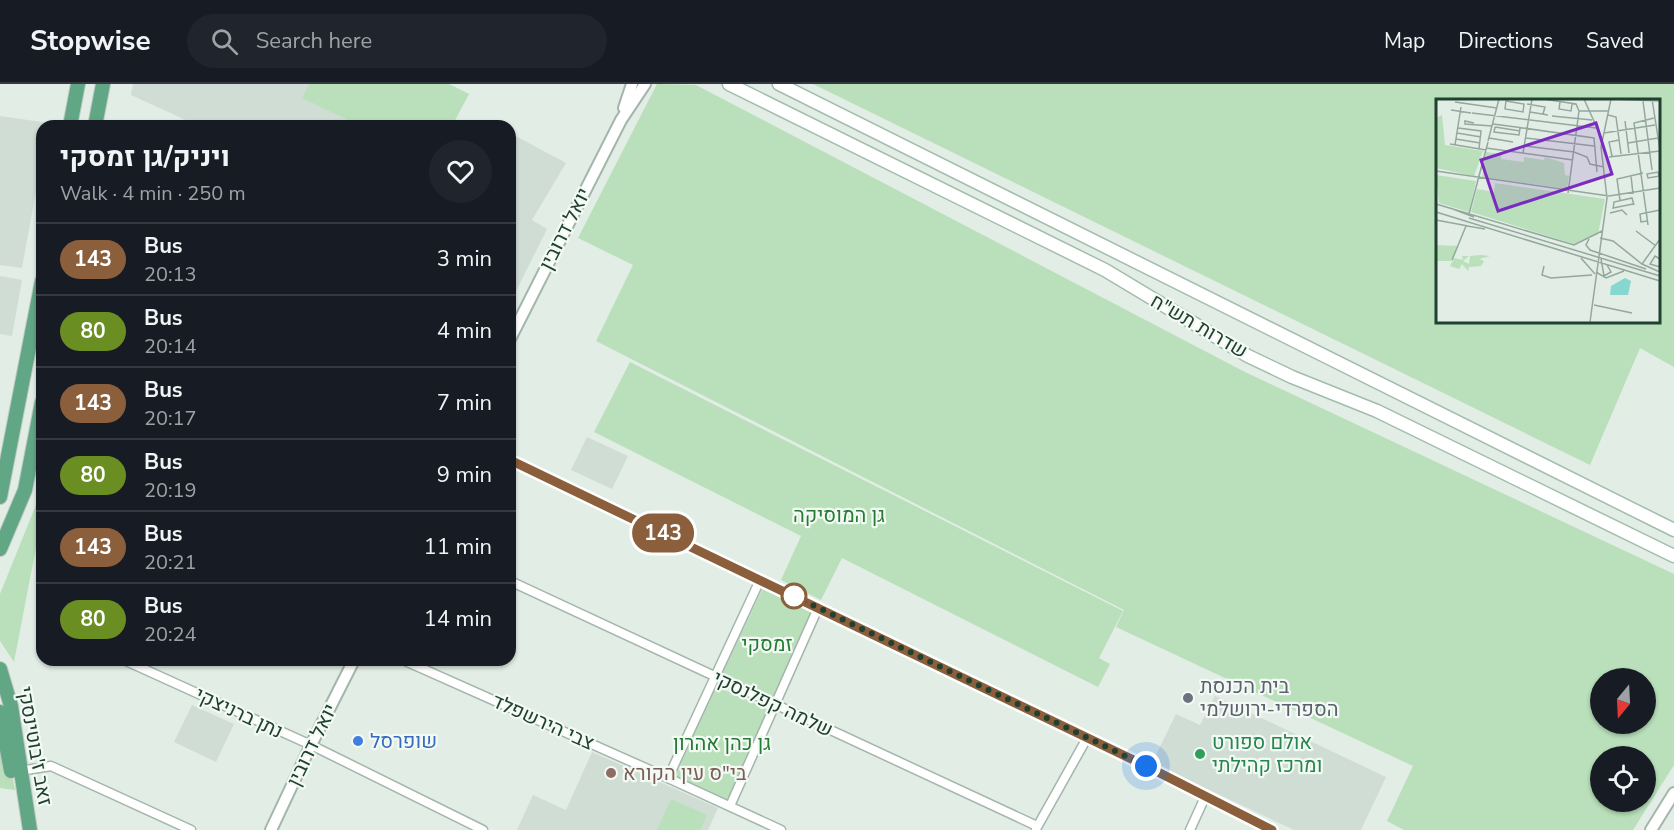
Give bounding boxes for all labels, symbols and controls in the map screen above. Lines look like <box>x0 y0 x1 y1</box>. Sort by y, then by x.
search box <box>187 14 607 68</box>
text: Stopwise <box>30 22 151 60</box>
icon: search <box>208 25 241 58</box>
text: Search here <box>256 26 372 56</box>
text: Map <box>1384 27 1425 55</box>
text: Directions <box>1458 27 1553 55</box>
text: Saved <box>1586 27 1644 55</box>
inset map <box>1436 99 1659 322</box>
text: ויניק/גן זמסקי <box>60 138 230 176</box>
button: heart <box>429 140 492 203</box>
text: Walk · 4 min · 250 m <box>60 180 246 207</box>
street label: יואל דרובין <box>533 183 597 275</box>
text: Bus <box>144 231 183 261</box>
text: 3 min <box>437 244 492 274</box>
text: 143 <box>74 245 112 273</box>
text: 20:13 <box>144 261 197 288</box>
street label: שדרות תש"ח <box>1145 287 1253 365</box>
text: Bus <box>144 303 183 333</box>
text: 4 min <box>437 316 492 346</box>
text: 80 <box>80 317 106 345</box>
text: 20:14 <box>144 333 197 360</box>
text: Bus <box>144 375 183 405</box>
text: 7 min <box>437 388 492 418</box>
text: 143 <box>74 389 112 417</box>
text: 20:17 <box>144 405 197 432</box>
text: Bus <box>144 447 183 477</box>
text: 9 min <box>437 460 492 490</box>
text: 80 <box>80 461 106 489</box>
text: 20:19 <box>144 477 197 504</box>
park label: גן המוסיקה <box>793 502 885 529</box>
line badge: 143 <box>628 514 698 552</box>
text: Bus <box>144 519 183 549</box>
text: 143 <box>644 519 682 547</box>
text: 11 min <box>424 532 492 562</box>
text: 143 <box>74 533 112 561</box>
text: 20:21 <box>144 549 197 576</box>
unlabelled marker <box>781 583 807 609</box>
text: Bus <box>144 591 183 621</box>
text: 14 min <box>424 604 492 634</box>
text: 80 <box>80 605 106 633</box>
text: 20:24 <box>144 621 197 648</box>
park label: זמסקי <box>742 631 792 658</box>
street label: שלמה קפלנסקי <box>709 664 837 744</box>
north arrow <box>1590 668 1656 734</box>
map controls <box>1590 668 1656 812</box>
place label: בית הכנסת הספרדי-ירושלמי <box>1200 673 1338 723</box>
street label: נתן ברניצקי <box>191 681 287 745</box>
street label: זאב ז'בוטינסקי <box>11 684 59 808</box>
street label: צבי הירשפלד <box>488 687 599 757</box>
marker: בית הכנסת הספרדי-ירושלמי <box>1181 691 1195 705</box>
street label: יואל דרובין <box>280 699 344 791</box>
place label: שופרסל <box>370 728 437 755</box>
place label: אולם ספורט ומרכז קהילתי <box>1212 729 1322 779</box>
park label: גן כהן אהרון <box>673 730 771 757</box>
marker: שופרסל <box>351 734 365 748</box>
button: locate <box>1590 746 1656 812</box>
marker: אולם ספורט ומרכז קהילתי <box>1193 747 1207 761</box>
your location <box>1131 751 1161 781</box>
place label: בי"ס עין הקורא <box>623 760 747 787</box>
marker: בי"ס עין הקורא <box>604 766 618 780</box>

